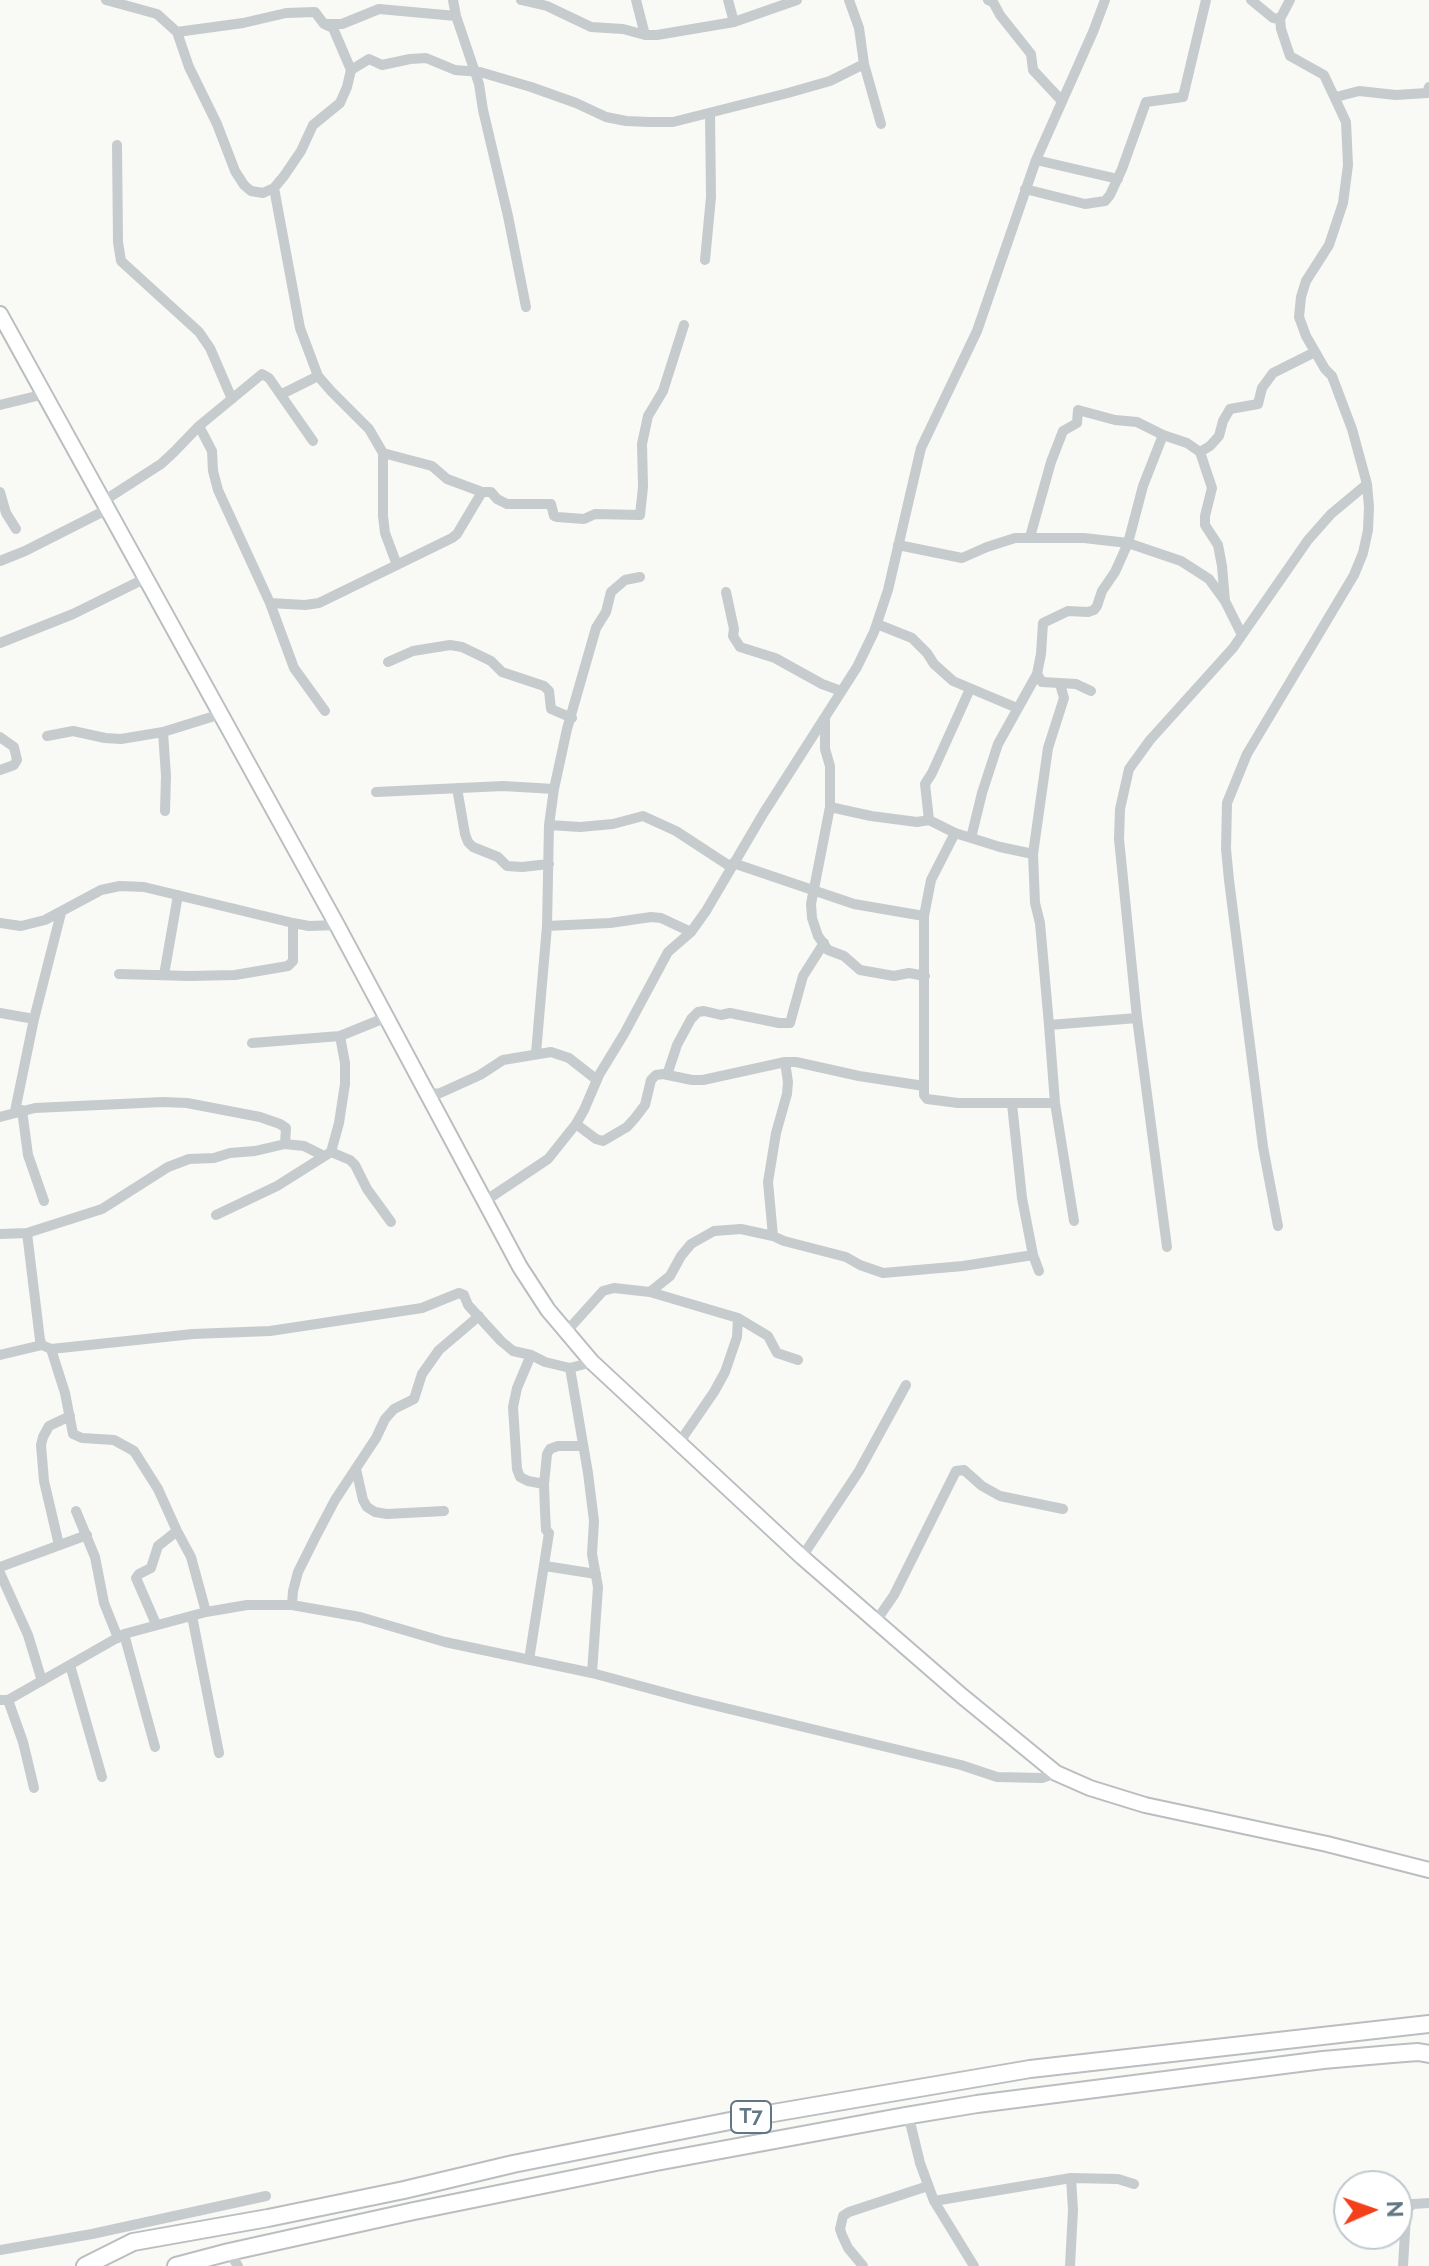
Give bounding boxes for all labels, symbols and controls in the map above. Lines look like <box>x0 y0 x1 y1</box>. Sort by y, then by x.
road number: T7 <box>731 2101 771 2133</box>
north arrow <box>1333 2170 1413 2250</box>
text: N <box>1382 2200 1408 2218</box>

